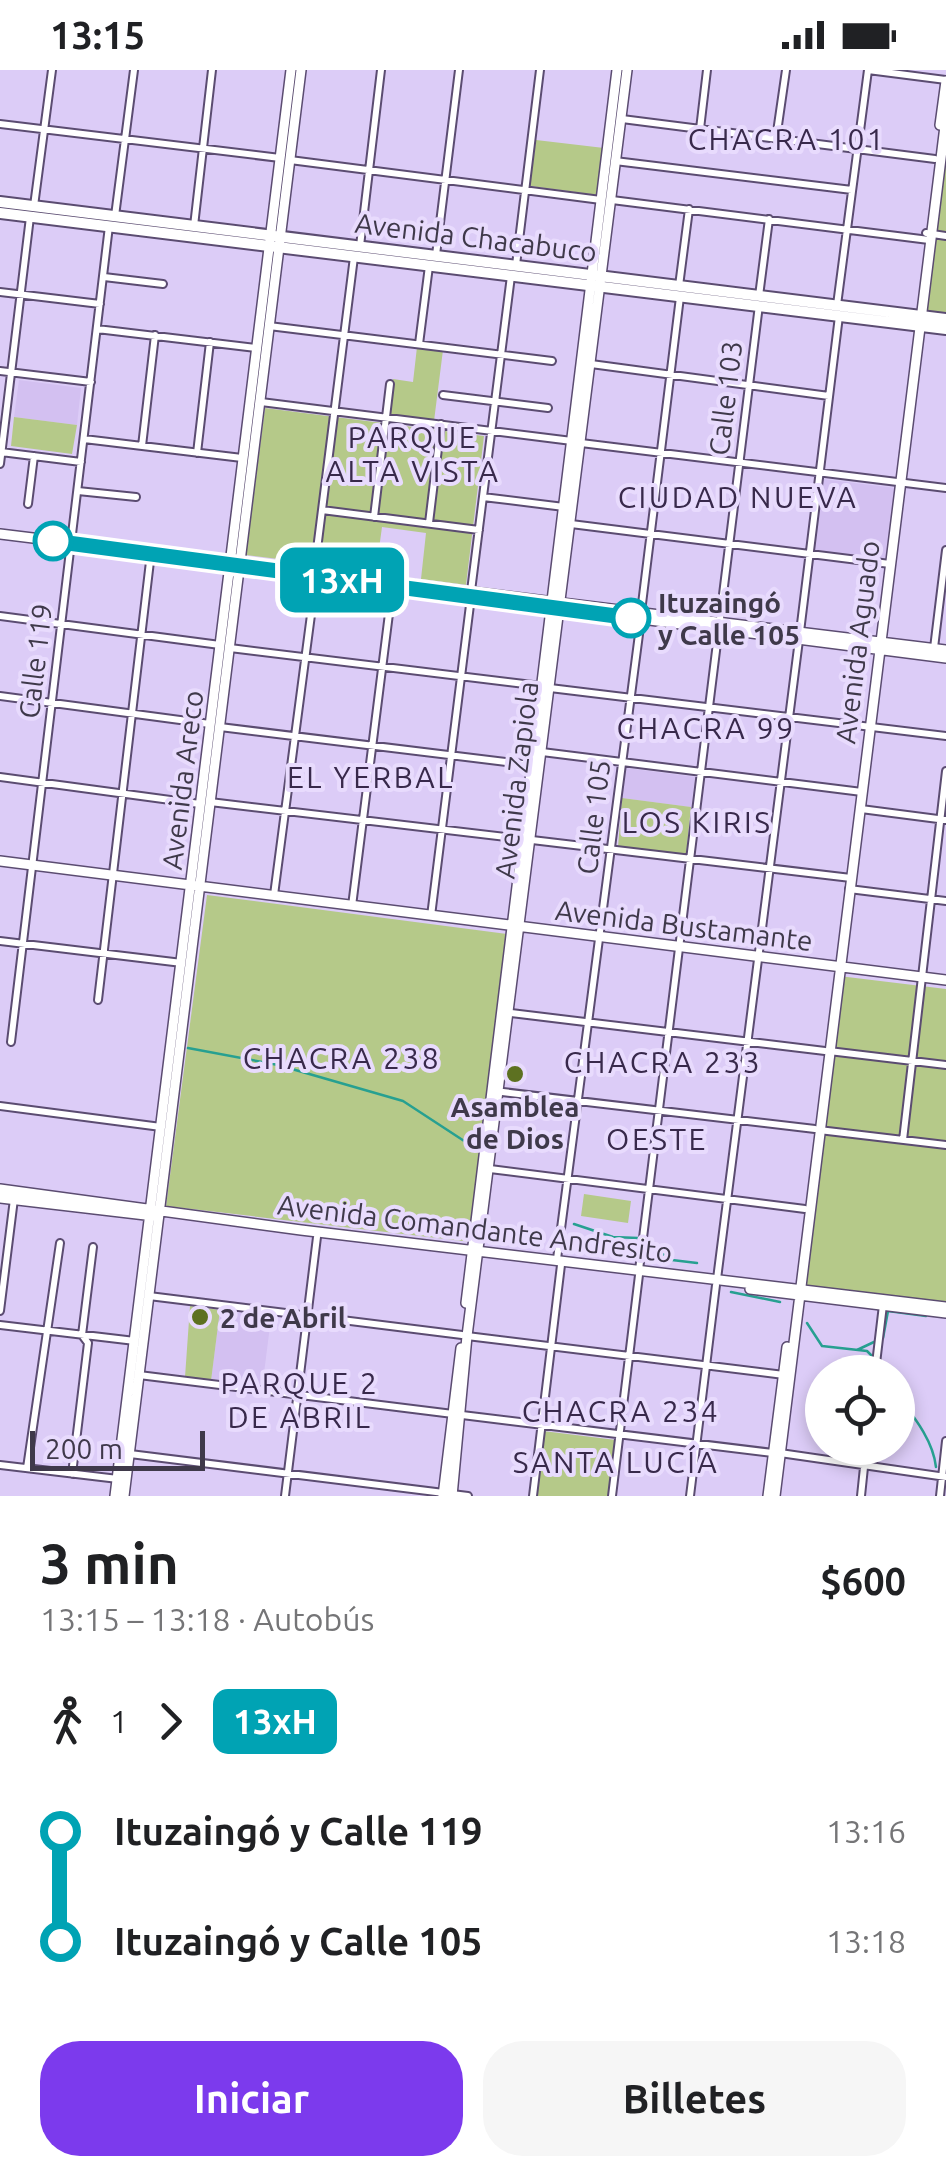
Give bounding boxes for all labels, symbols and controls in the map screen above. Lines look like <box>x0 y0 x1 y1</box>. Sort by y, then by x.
text: 13:15 <box>50 14 145 56</box>
district label: CHACRA 101 <box>688 122 886 156</box>
street label: Avenida Chacabuco <box>353 207 599 267</box>
street label: Calle 103 <box>703 339 747 457</box>
district label: PARQUE ALTA VISTA <box>325 420 501 488</box>
district label: CIUDAD NUEVA <box>618 480 858 514</box>
unlabelled marker <box>34 522 72 560</box>
street label: Avenida Aguado <box>829 539 885 745</box>
line badge: 13xH <box>272 548 412 612</box>
text: 13xH <box>300 560 384 600</box>
place label: Ituzaingó y Calle 105 <box>658 587 800 650</box>
marker: Ituzaingó y Calle 105 <box>612 599 650 637</box>
street label: Calle 119 <box>13 602 57 720</box>
street label: Avenida Zapiola <box>489 680 543 880</box>
street label: Avenida Areco <box>156 689 208 871</box>
district label: CHACRA 99 <box>616 711 796 745</box>
street label: Calle 105 <box>571 758 615 876</box>
district label: EL YERBAL <box>287 760 455 794</box>
district label: LOS KIRIS <box>622 805 772 839</box>
street label: Avenida Bustamante <box>554 894 814 956</box>
district label: CHACRA 238 <box>243 1041 441 1075</box>
district label: CHACRA 233 <box>564 1045 762 1079</box>
marker: Asamblea de Dios <box>504 1063 526 1085</box>
place label: Asamblea de Dios <box>450 1091 580 1154</box>
district label: OESTE <box>606 1122 708 1156</box>
street label: Avenida Comandante Andresito <box>276 1188 674 1268</box>
place label: 2 de Abril <box>220 1302 346 1333</box>
marker: 2 de Abril <box>189 1306 211 1328</box>
map controls <box>805 1355 915 1465</box>
button: locate <box>805 1355 915 1465</box>
district label: PARQUE 2 DE ABRIL <box>220 1366 380 1434</box>
district label: CHACRA 234 <box>522 1394 720 1428</box>
scale bar <box>30 1426 205 1470</box>
text: 200 m <box>45 1433 123 1464</box>
district label: SANTA LUCÍA <box>513 1444 719 1479</box>
text: 3 min <box>40 1533 179 1594</box>
text: $600 <box>820 1560 906 1602</box>
text: 13:15 – 13:18 · Autobús <box>40 1601 374 1637</box>
icon: walk <box>40 1694 95 1749</box>
icon: forward <box>143 1694 198 1749</box>
text: 13xH <box>233 1701 317 1741</box>
text: 1 <box>110 1703 128 1739</box>
text: Ituzaingó y Calle 119 <box>114 1810 483 1852</box>
text: 13:16 <box>826 1813 906 1849</box>
text: Ituzaingó y Calle 105 <box>114 1920 483 1962</box>
text: 13:18 <box>826 1923 906 1959</box>
button: Iniciar <box>40 2041 463 2156</box>
button: Billetes <box>483 2041 906 2156</box>

